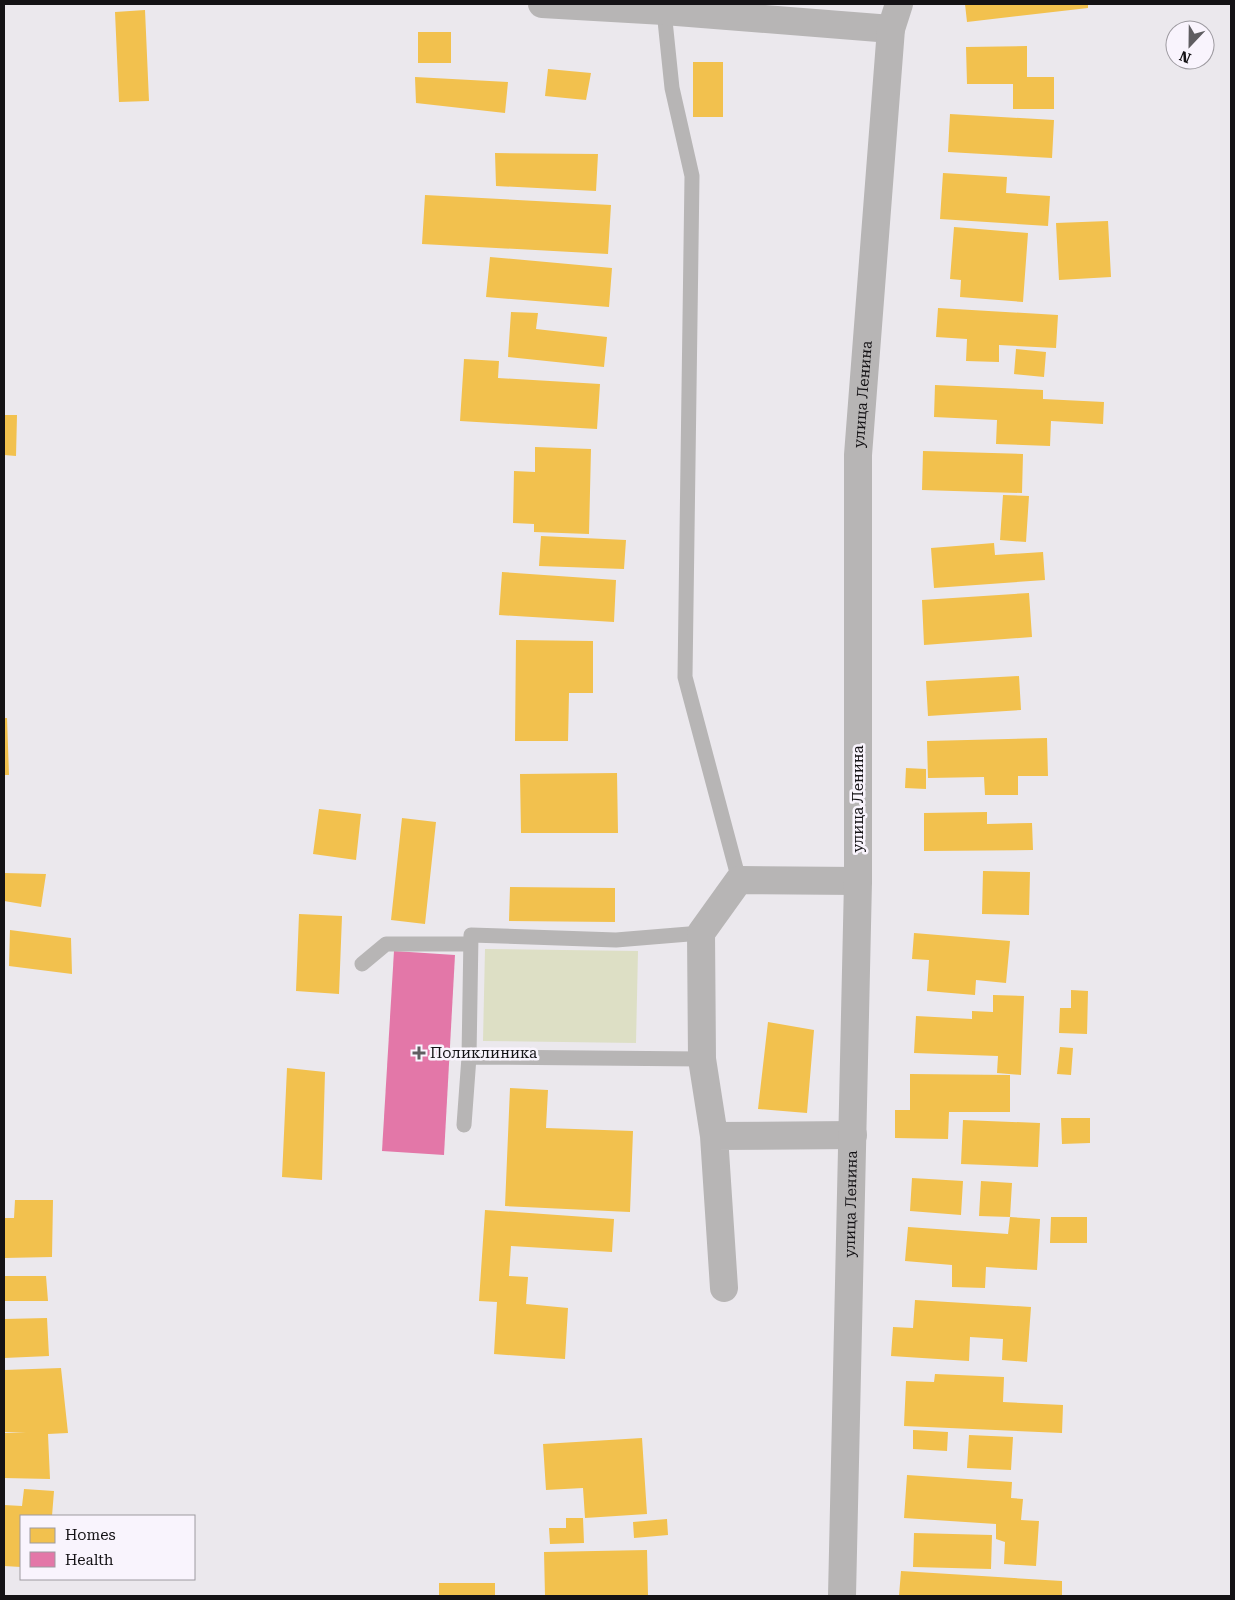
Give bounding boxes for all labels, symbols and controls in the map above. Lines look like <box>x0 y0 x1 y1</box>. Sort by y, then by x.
north arrow <box>1165 20 1215 70</box>
text: N <box>1177 48 1193 66</box>
street label: улица Ленина <box>850 340 876 449</box>
street label: улица Ленина <box>849 745 867 853</box>
place label: Поликлиника <box>430 1044 537 1062</box>
marker: Поликлиника <box>412 1046 426 1060</box>
street label: улица Ленина <box>841 1150 861 1258</box>
legend <box>20 1515 195 1580</box>
text: Homes <box>65 1526 116 1544</box>
text: Health <box>65 1551 114 1569</box>

